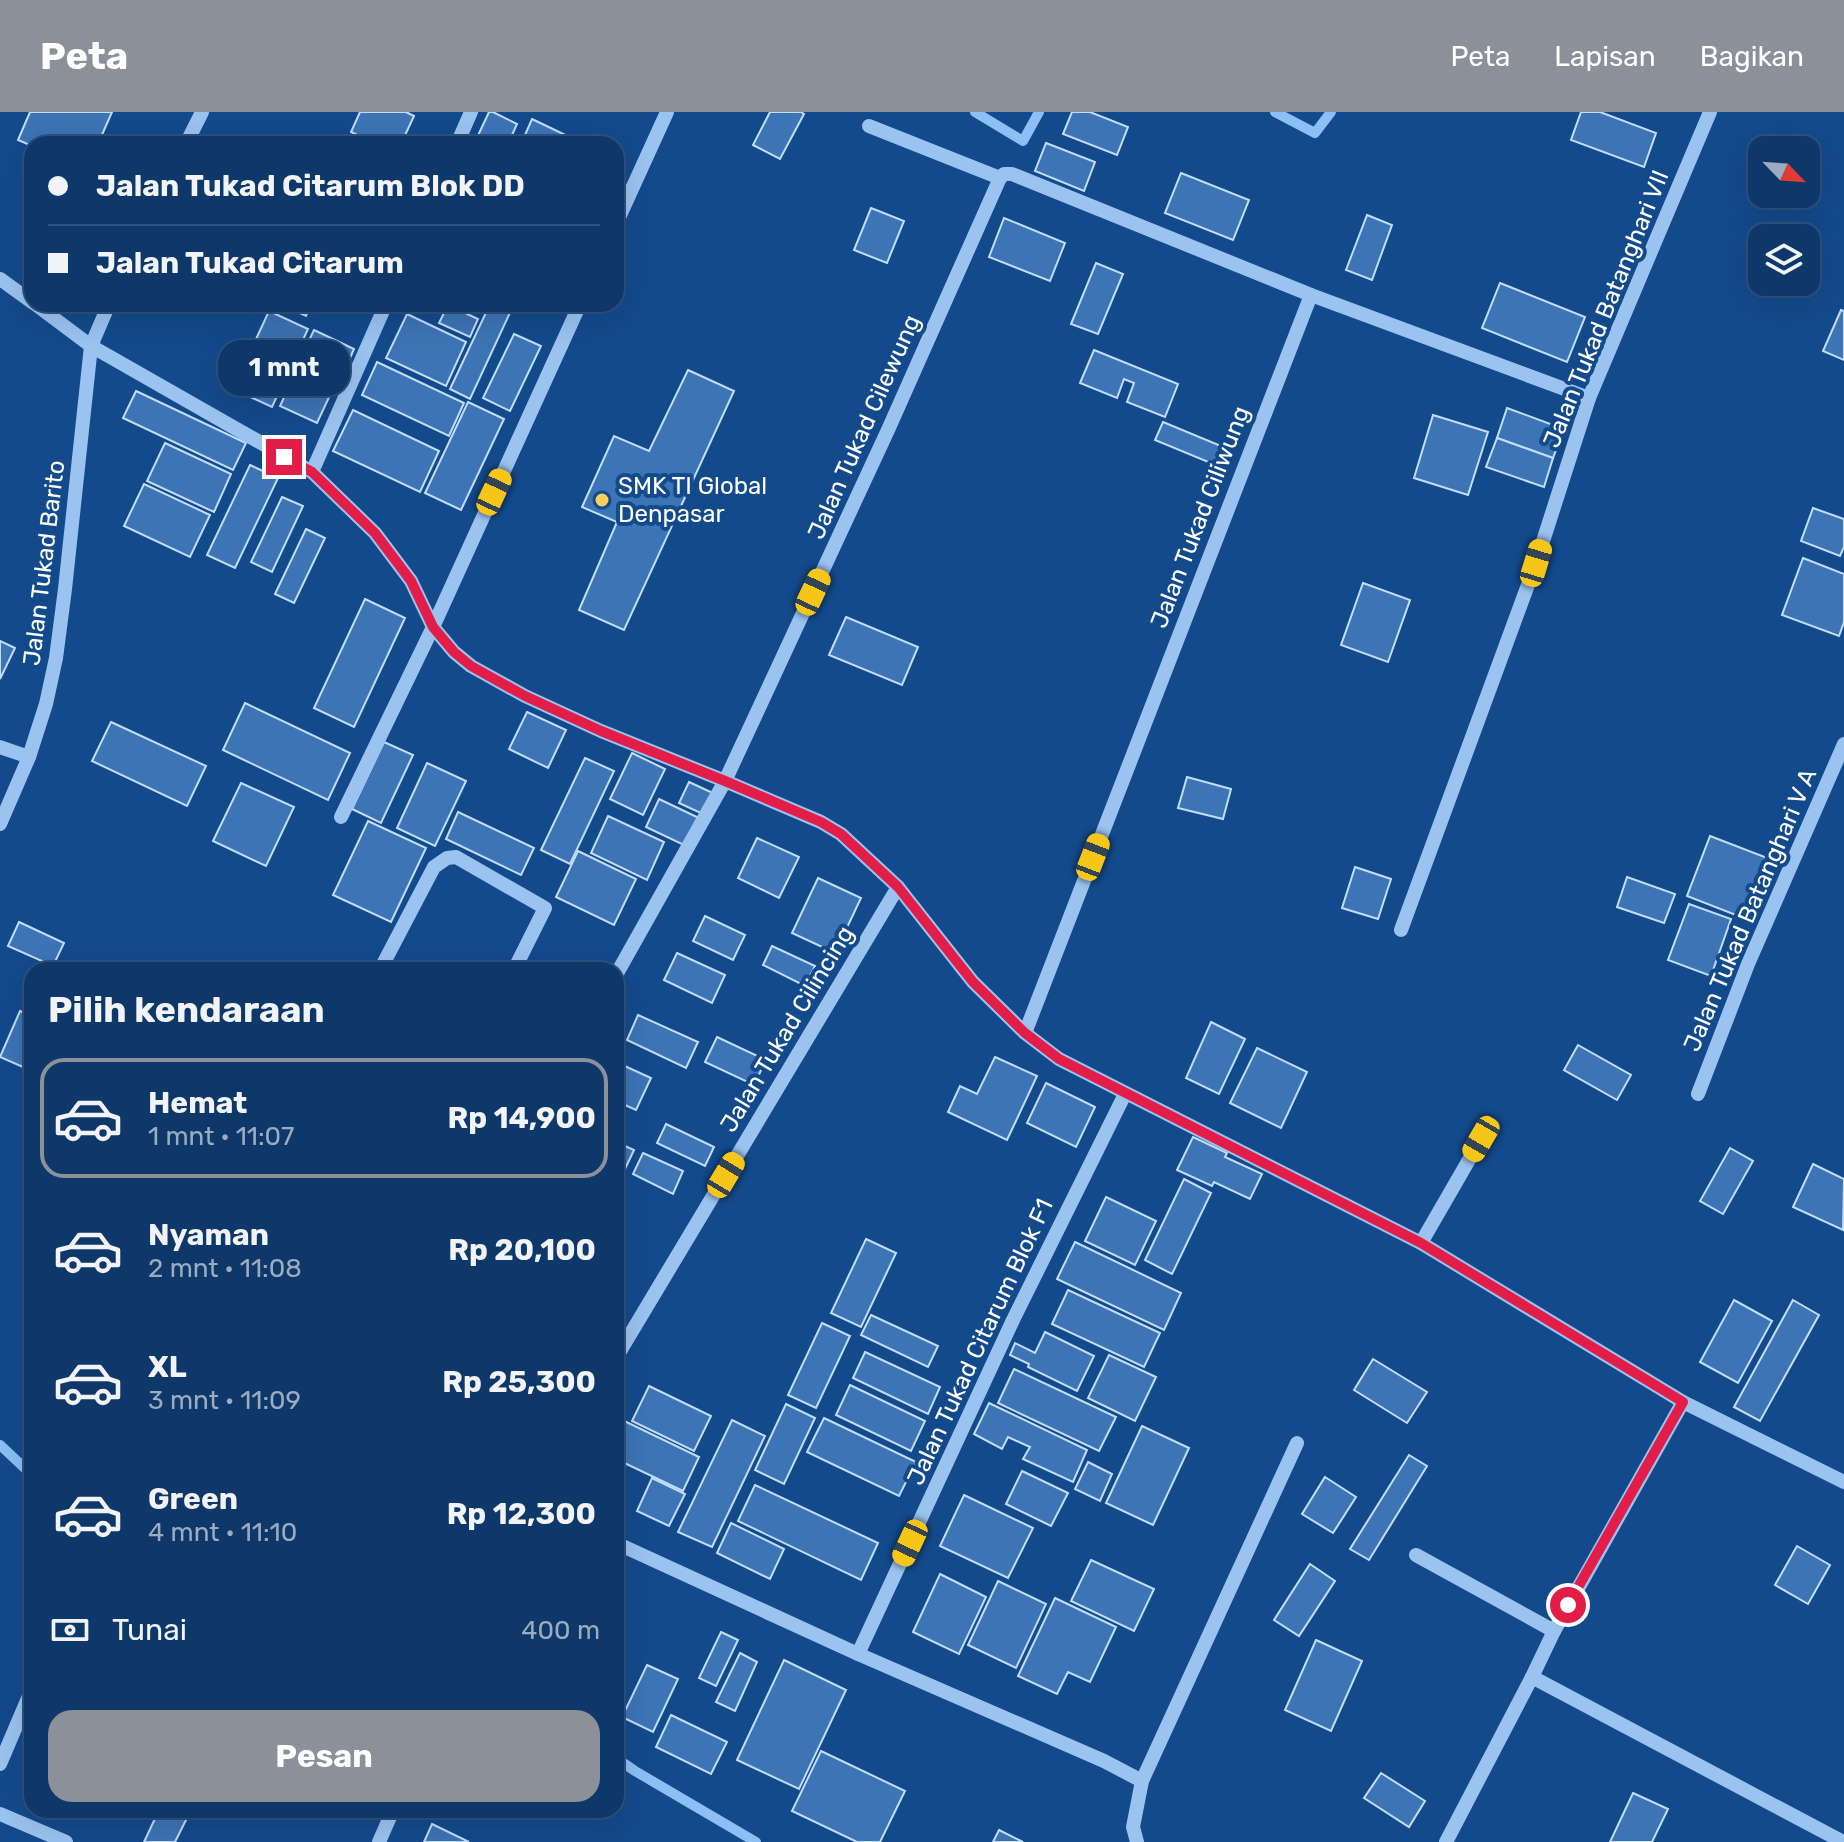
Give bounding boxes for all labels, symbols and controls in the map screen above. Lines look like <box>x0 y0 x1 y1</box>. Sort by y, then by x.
text: Peta <box>40 33 128 79</box>
text: Peta <box>1451 40 1510 73</box>
text: Lapisan <box>1554 40 1656 73</box>
text: Bagikan <box>1700 40 1804 73</box>
north arrow <box>1748 136 1820 208</box>
map controls <box>1748 136 1820 296</box>
street label: Jalan Tukad Batanghari VII <box>1537 166 1675 452</box>
text: Jalan Tukad Citarum Blok DD <box>96 168 525 204</box>
button: layers <box>1748 224 1820 296</box>
text: Jalan Tukad Citarum <box>96 245 404 281</box>
street label: Jalan Tukad Cilewung <box>802 311 926 543</box>
callout: 1 mnt <box>218 341 350 397</box>
text: 1 mnt <box>249 352 320 383</box>
street label: Jalan Tukad Ciliwung <box>1145 402 1255 632</box>
route end <box>266 439 302 475</box>
street label: Jalan Tukad Barito <box>18 459 70 667</box>
car <box>473 465 515 519</box>
place label: SMK TI Global Denpasar <box>618 472 767 528</box>
marker: SMK TI Global Denpasar <box>593 491 611 509</box>
car <box>1518 537 1554 589</box>
car <box>792 565 834 619</box>
street label: Jalan Tukad Batanghari V A <box>1678 764 1822 1056</box>
car <box>1073 830 1113 884</box>
street label: Jalan Tukad Cilincing <box>714 921 860 1137</box>
text: Pilih kendaraan <box>48 988 325 1031</box>
icon: car <box>52 1082 124 1154</box>
text: Hemat <box>148 1085 247 1121</box>
text: Rp 14,900 <box>448 1100 596 1136</box>
car <box>1459 1112 1503 1166</box>
text: 1 mnt · 11:07 <box>148 1121 294 1152</box>
car <box>703 1148 749 1202</box>
street label: Jalan Tukad Citarum Blok F1 <box>901 1195 1059 1489</box>
icon: car <box>52 1214 124 1286</box>
text: Nyaman <box>148 1217 269 1253</box>
text: Rp 20,100 <box>448 1232 596 1268</box>
text: 2 mnt · 11:08 <box>148 1253 302 1284</box>
icon: car <box>52 1346 124 1418</box>
text: XL <box>148 1349 187 1385</box>
text: Rp 25,300 <box>442 1364 596 1400</box>
text: 3 mnt · 11:09 <box>148 1385 301 1416</box>
icon: car <box>52 1478 124 1550</box>
text: Green <box>148 1481 238 1517</box>
text: Rp 12,300 <box>447 1496 596 1532</box>
car <box>889 1516 931 1570</box>
text: 4 mnt · 11:10 <box>148 1517 297 1548</box>
route start <box>1550 1587 1586 1623</box>
icon: cash <box>48 1608 92 1652</box>
text: Tunai <box>112 1612 187 1648</box>
text: 400 m <box>521 1615 600 1646</box>
button: Pesan <box>48 1710 600 1802</box>

